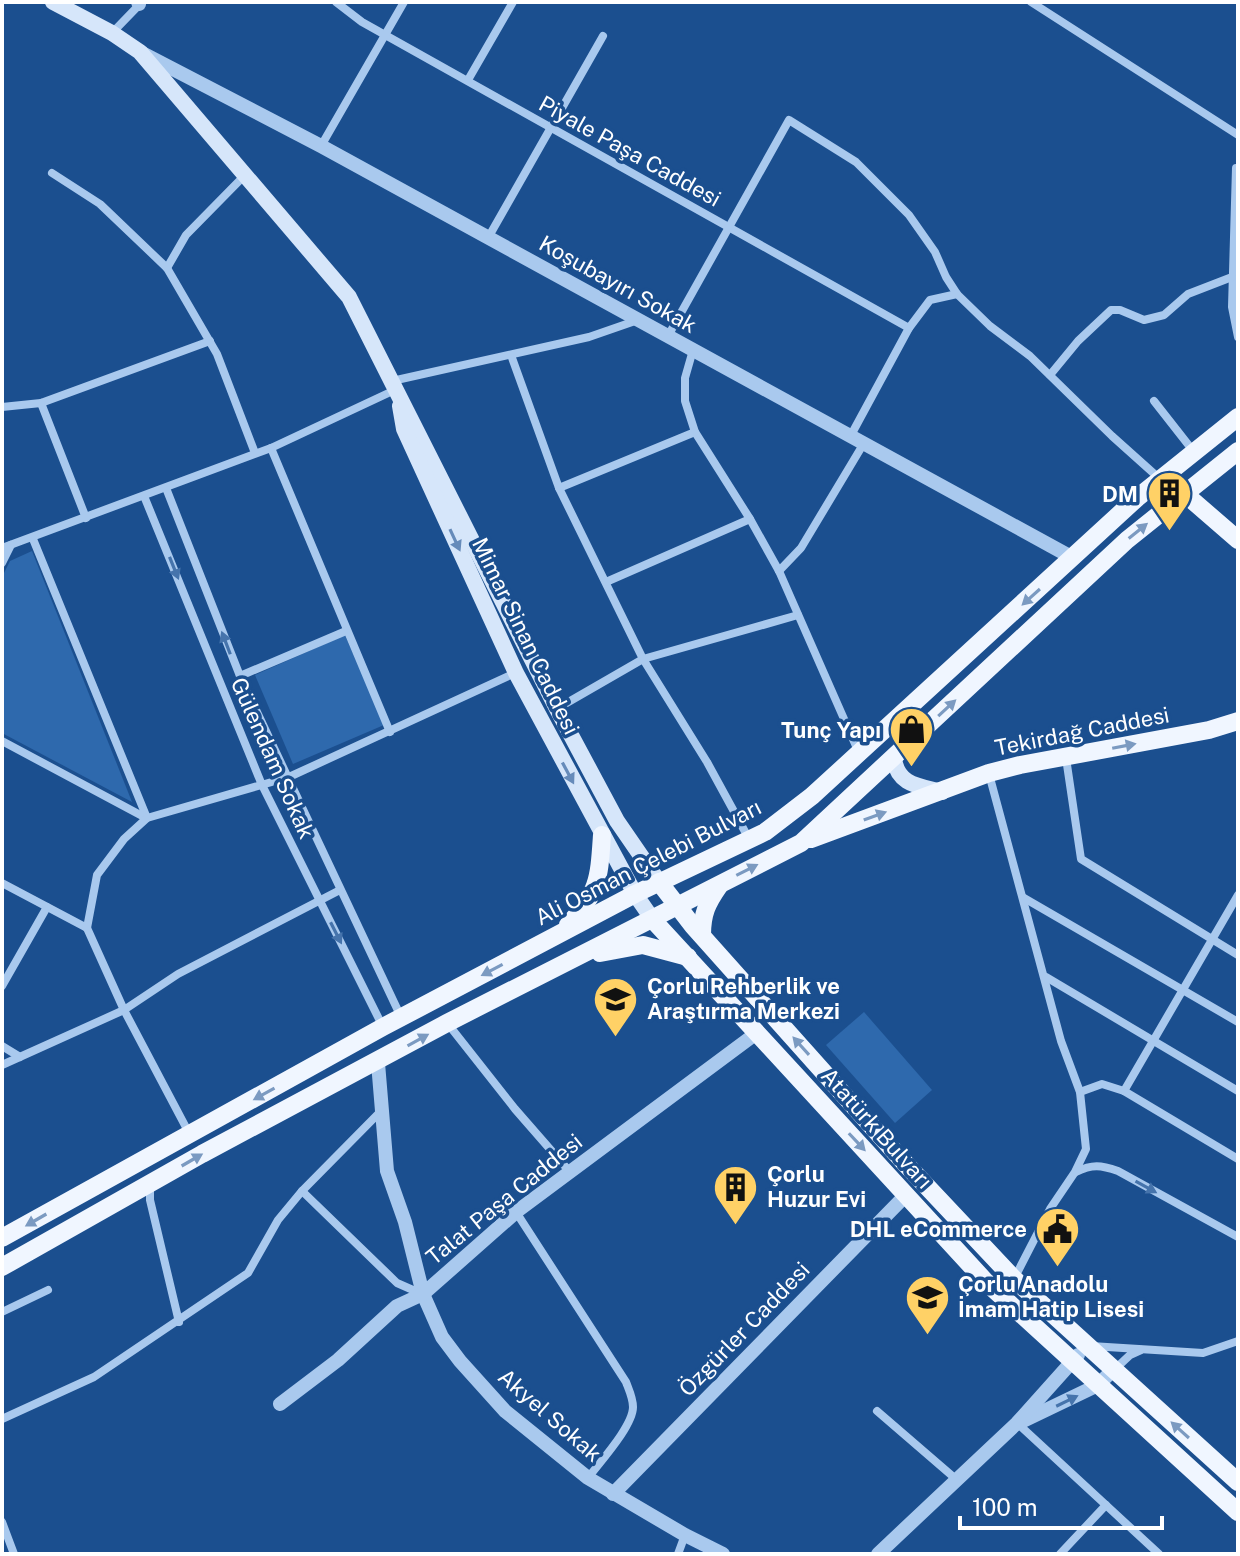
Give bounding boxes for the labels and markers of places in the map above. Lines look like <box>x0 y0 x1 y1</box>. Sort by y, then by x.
building icon: DM <box>1145 470 1193 533</box>
place label: DM <box>1102 481 1138 507</box>
shop icon: Tunç Yapı <box>888 706 936 769</box>
place label: Tunç Yapı <box>781 717 881 743</box>
place label: Çorlu Rehberlik ve Araştırma Merkezi <box>647 973 840 1024</box>
school or university icon: Çorlu Rehberlik ve Araştırma Merkezi <box>592 975 640 1038</box>
place label: Çorlu Huzur Evi <box>767 1161 866 1212</box>
building icon: Çorlu Huzur Evi <box>712 1163 760 1226</box>
public building icon: DHL eCommerce <box>1034 1205 1082 1268</box>
place label: DHL eCommerce <box>850 1216 1027 1242</box>
place label: Çorlu Anadolu İmam Hatip Lisesi <box>958 1271 1144 1322</box>
school or university icon: Çorlu Anadolu İmam Hatip Lisesi <box>903 1273 951 1336</box>

